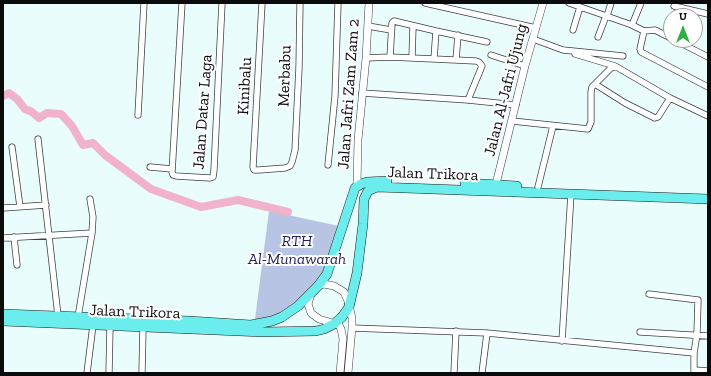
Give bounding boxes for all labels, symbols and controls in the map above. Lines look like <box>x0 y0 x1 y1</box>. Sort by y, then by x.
north arrow <box>663 8 703 48</box>
text: U <box>679 10 687 23</box>
street label: Jalan Jafri Zam Zam 2 <box>334 18 364 170</box>
street label: Jalan Al-Jafri Ujung <box>480 22 532 158</box>
street label: Merbabu <box>274 45 296 107</box>
street label: Jalan Datar Laga <box>189 54 217 170</box>
street label: Kinibalu <box>234 57 256 115</box>
street label: Jalan Trikora <box>387 163 479 185</box>
park label: RTH Al-Munawarah <box>248 231 346 269</box>
street label: Jalan Trikora <box>89 301 181 323</box>

